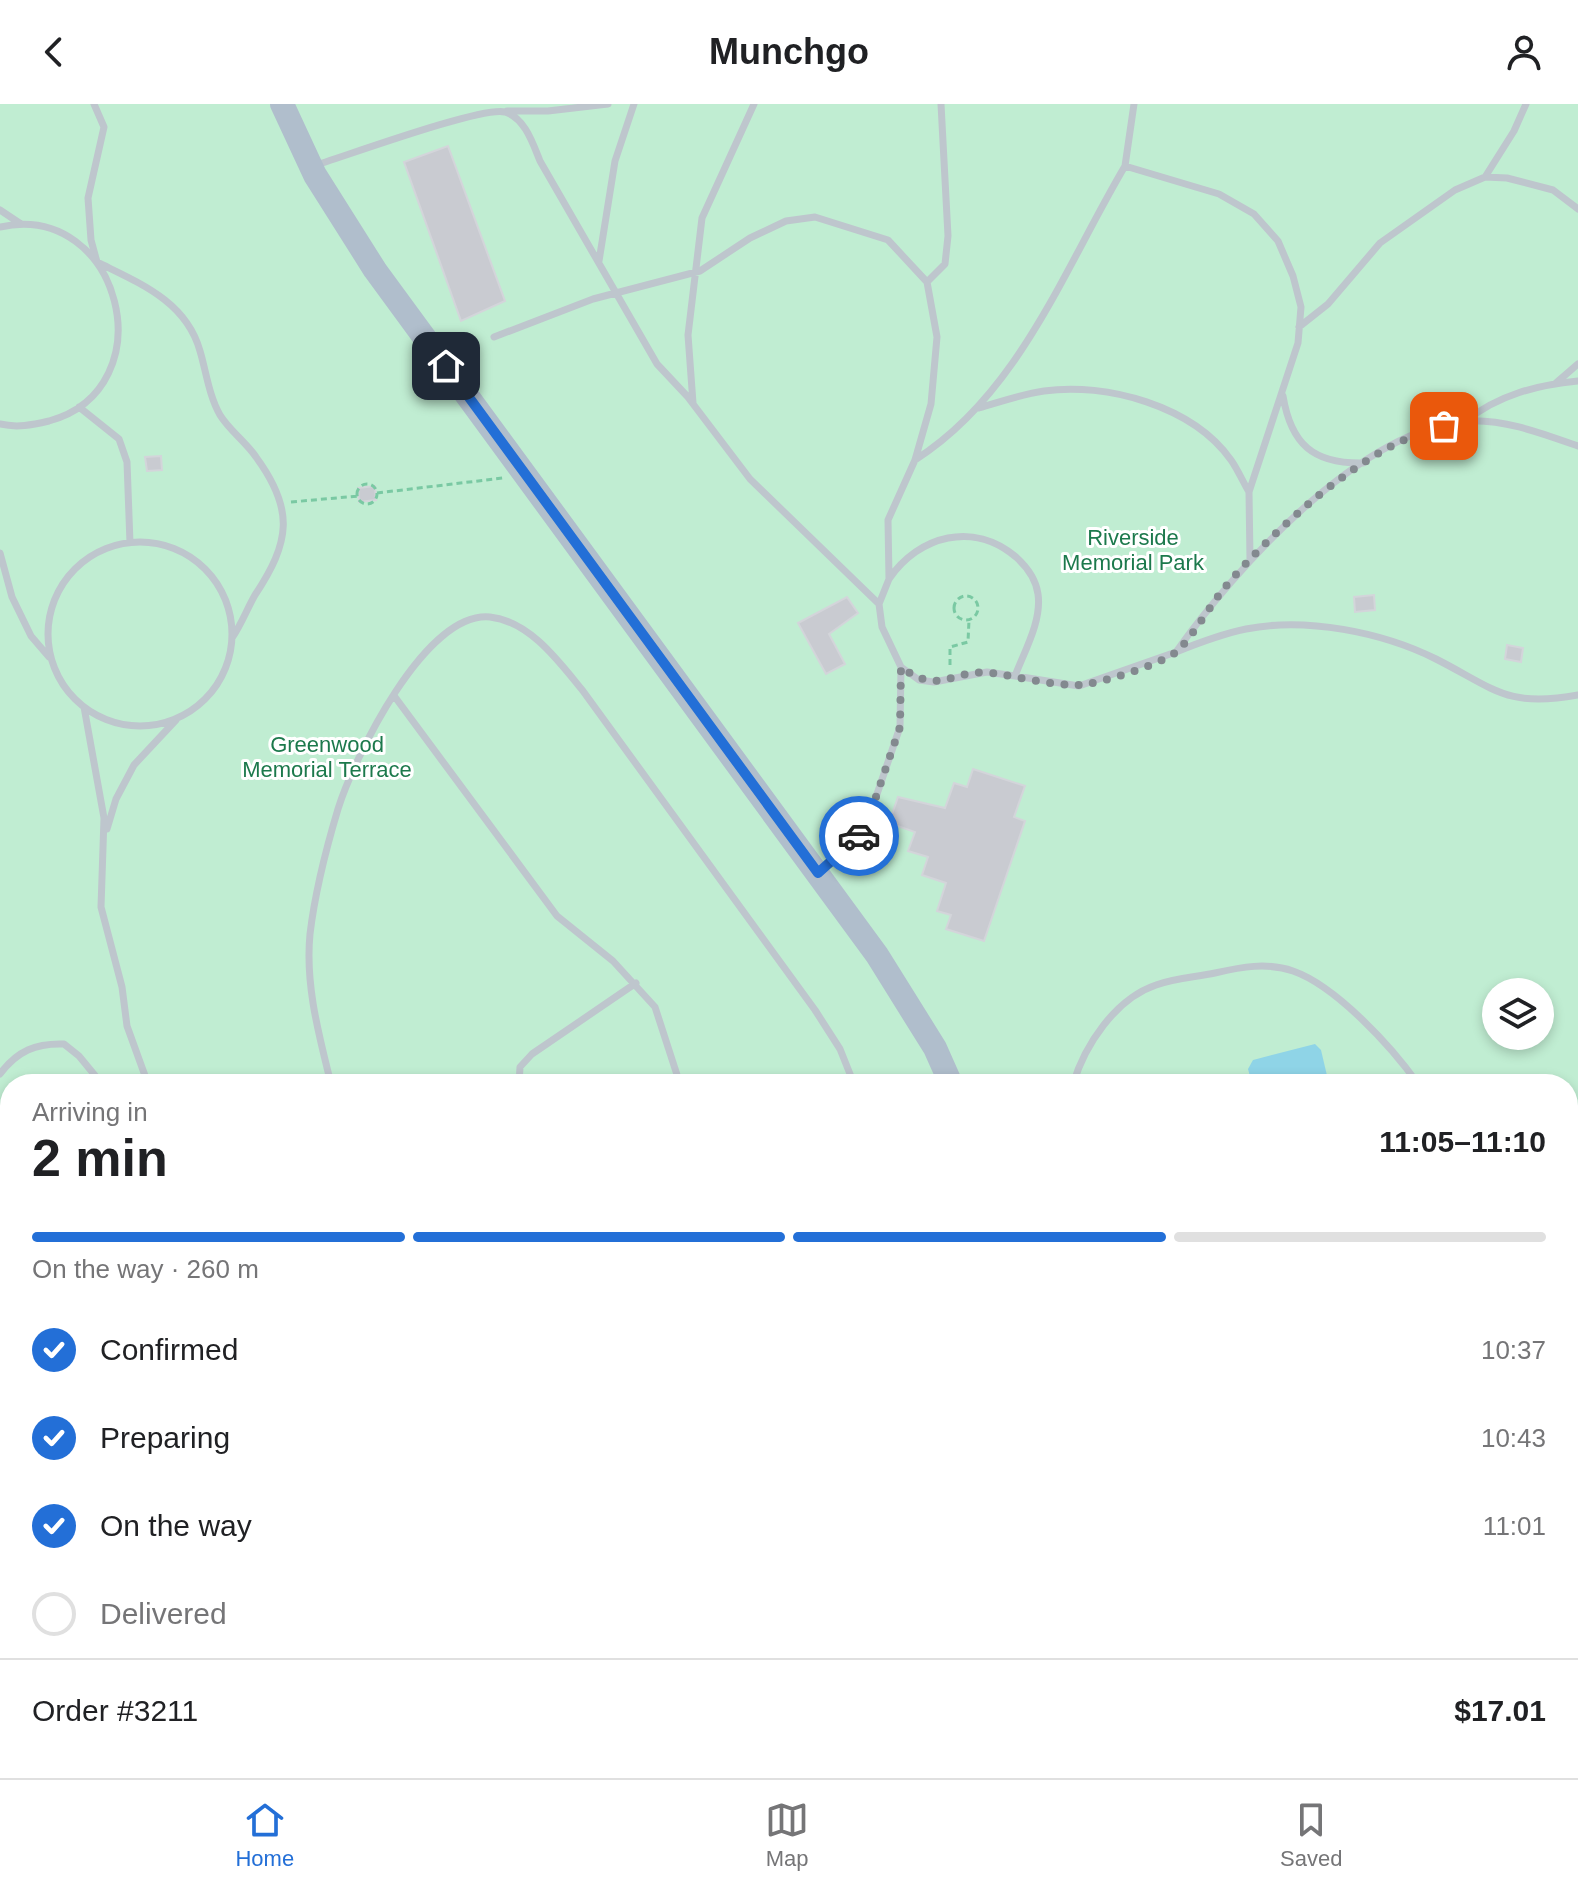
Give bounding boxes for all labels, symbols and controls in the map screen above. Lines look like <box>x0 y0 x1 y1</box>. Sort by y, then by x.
icon: back <box>32 30 76 74</box>
icon: person <box>1502 30 1546 74</box>
text: Munchgo <box>709 31 869 72</box>
pin <box>412 332 480 400</box>
icon: home <box>424 344 468 388</box>
pin <box>1410 392 1478 460</box>
icon: bag <box>1422 404 1466 448</box>
park label: Riverside Memorial Park <box>1062 525 1205 575</box>
park label: Greenwood Memorial Terrace <box>242 732 412 782</box>
courier <box>819 796 899 876</box>
icon: car <box>837 814 881 858</box>
map controls <box>1482 978 1554 1050</box>
button: layers <box>1482 978 1554 1050</box>
text: Arriving in <box>32 1097 148 1127</box>
text: 11:05–11:10 <box>1379 1125 1546 1158</box>
text: 2 min <box>32 1129 168 1187</box>
text: On the way · 260 m <box>32 1254 259 1284</box>
icon: check <box>32 1328 76 1372</box>
text: Confirmed <box>100 1333 238 1366</box>
text: 10:37 <box>1481 1335 1546 1365</box>
icon: check <box>32 1416 76 1460</box>
text: Preparing <box>100 1421 230 1454</box>
text: 10:43 <box>1481 1423 1546 1453</box>
icon: check <box>32 1504 76 1548</box>
text: On the way <box>100 1509 252 1542</box>
text: 11:01 <box>1483 1511 1546 1541</box>
text: Delivered <box>100 1597 227 1630</box>
text: Order #3211 <box>32 1694 198 1727</box>
text: $17.01 <box>1454 1694 1546 1727</box>
tab: Home <box>235 1798 294 1872</box>
tab: Map <box>765 1798 809 1872</box>
tab: Saved <box>1280 1798 1343 1872</box>

